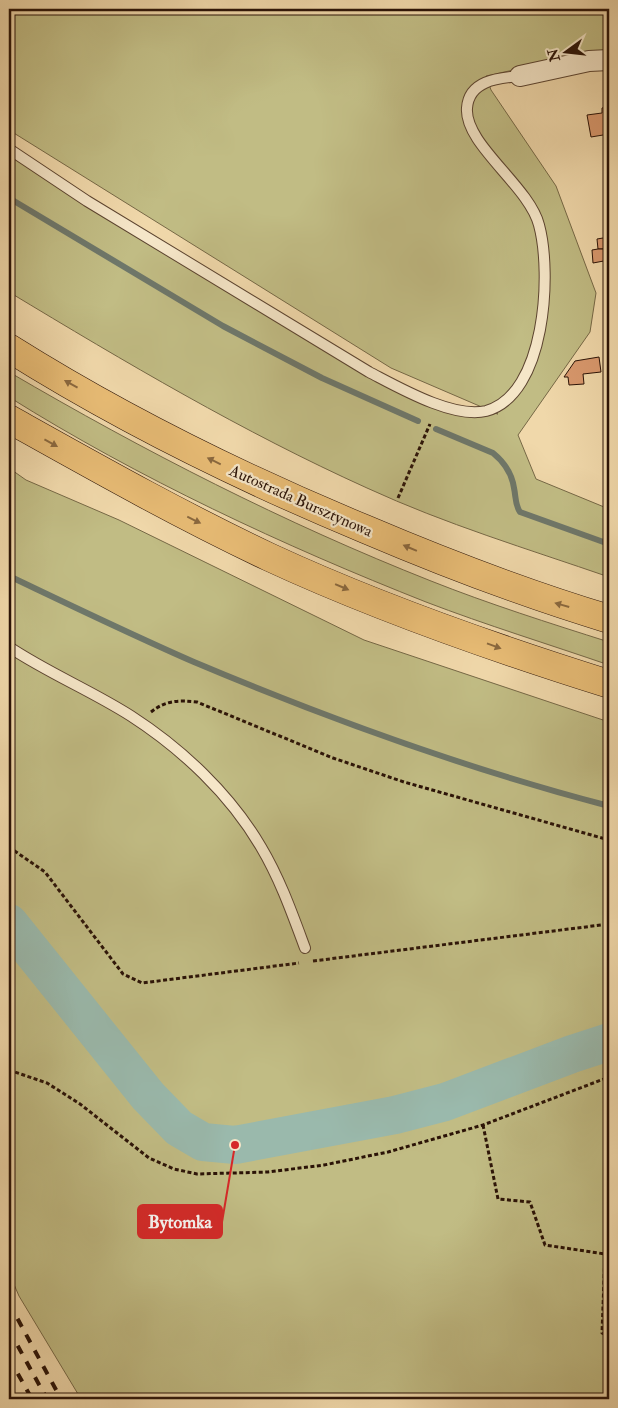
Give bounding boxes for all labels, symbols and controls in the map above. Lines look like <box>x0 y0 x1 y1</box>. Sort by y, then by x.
north arrow <box>540 28 590 78</box>
text: N <box>544 47 564 64</box>
one-way arrow <box>64 380 77 389</box>
one-way arrow <box>44 439 59 447</box>
one-way arrow <box>207 457 221 465</box>
street label: Autostrada Bursztynowa <box>225 460 376 542</box>
one-way arrow <box>187 516 201 524</box>
one-way arrow <box>403 544 417 552</box>
one-way arrow <box>335 584 349 592</box>
one-way arrow <box>555 600 570 608</box>
one-way arrow <box>486 643 501 650</box>
callout: Bytomka <box>138 1205 222 1238</box>
text: Bytomka <box>148 1211 213 1234</box>

